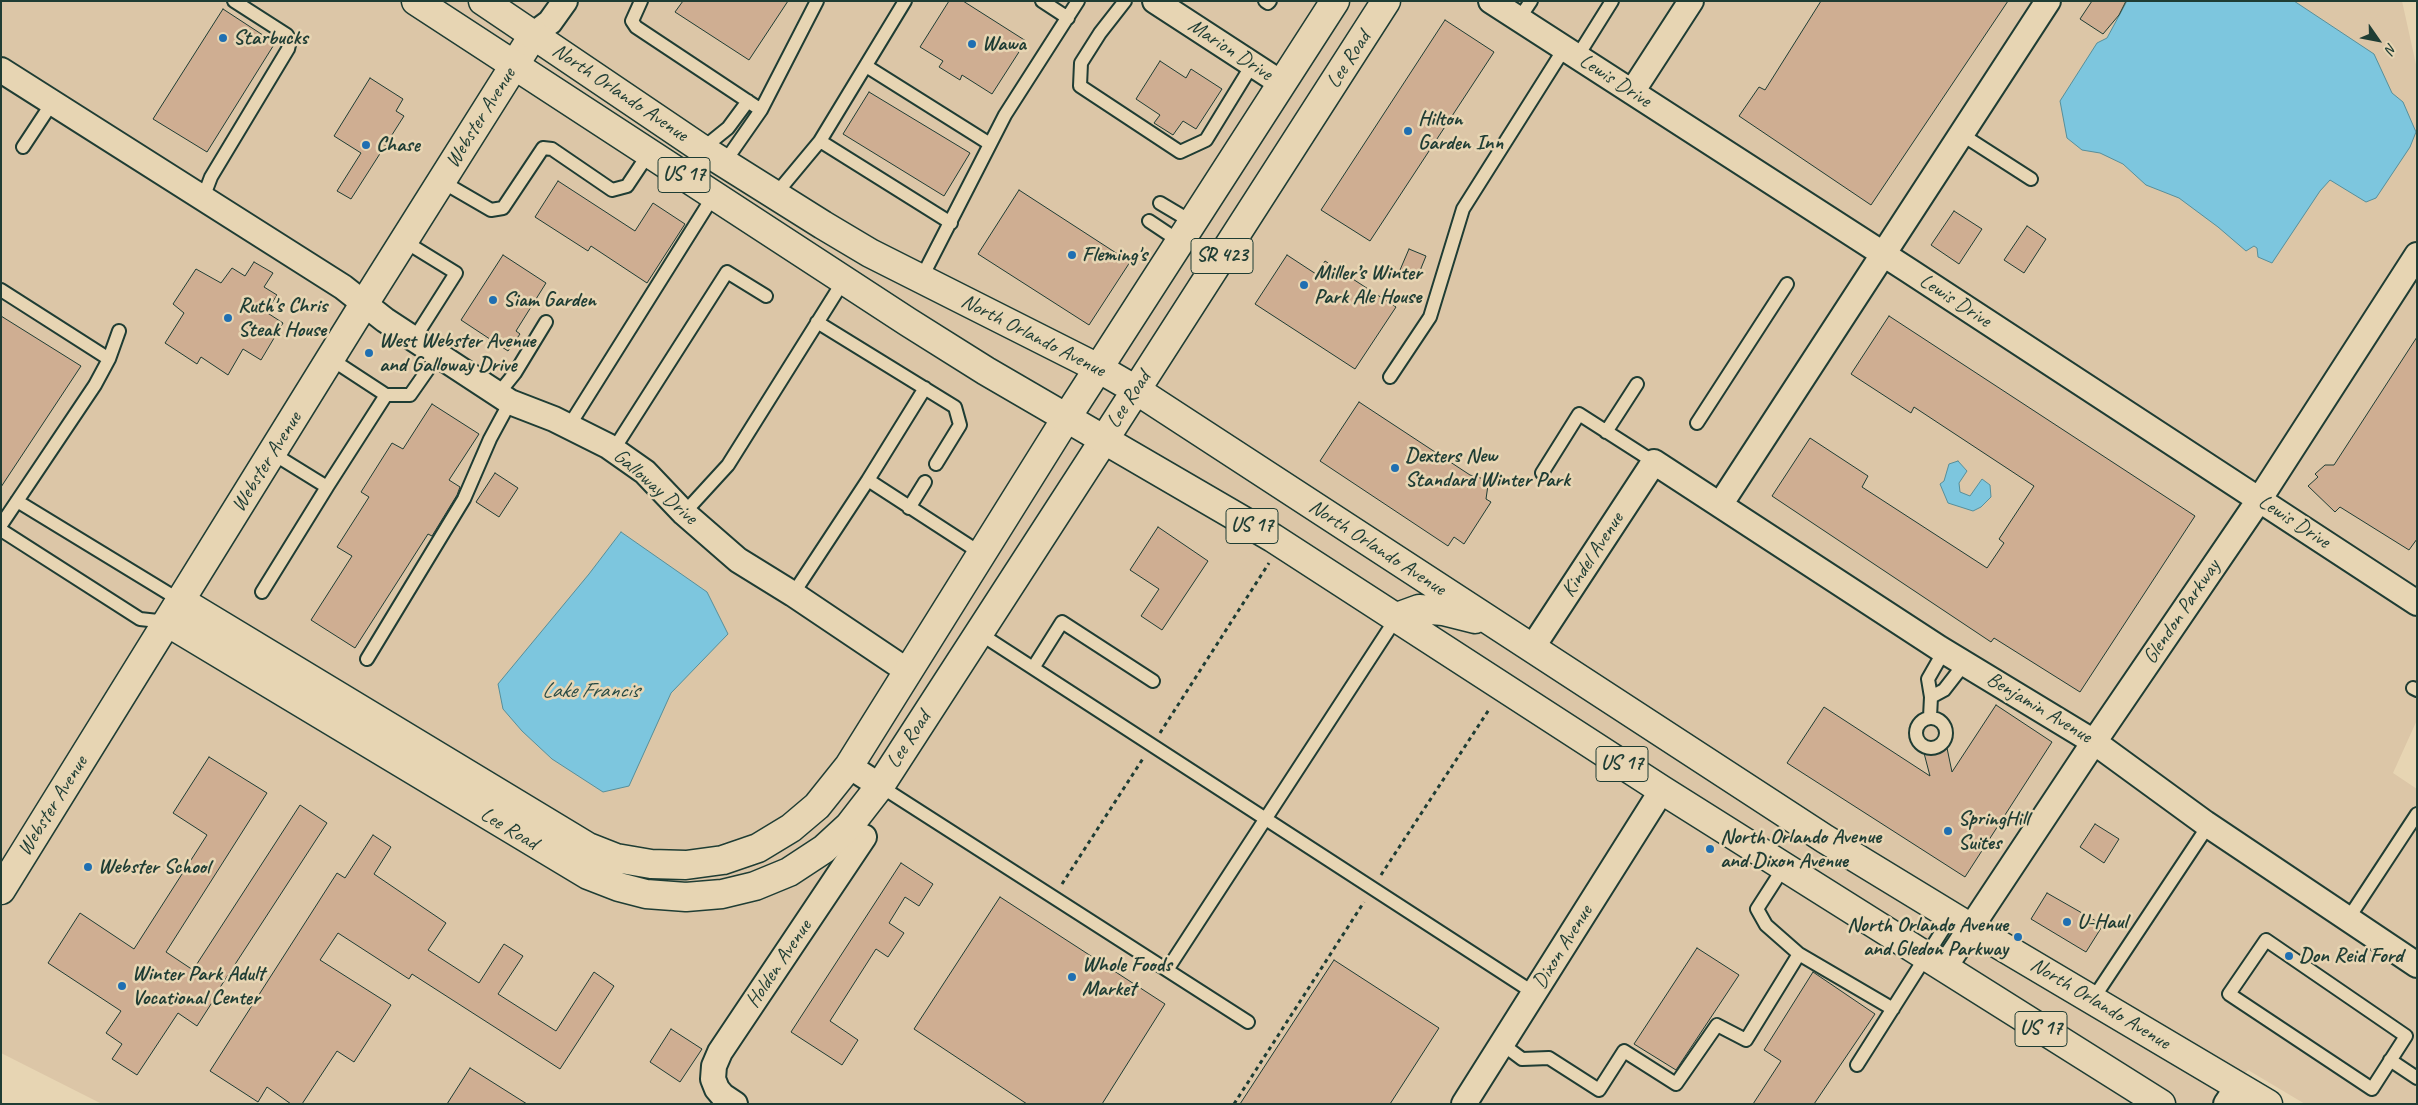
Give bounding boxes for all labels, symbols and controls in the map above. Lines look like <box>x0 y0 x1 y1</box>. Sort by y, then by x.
street label: Marion Drive <box>1183 13 1277 87</box>
north arrow <box>2353 15 2403 65</box>
place label: Starbucks <box>233 25 308 51</box>
street label: Lee Road <box>1321 27 1377 93</box>
place label: Wawa <box>982 31 1026 57</box>
marker: Starbucks <box>217 32 229 44</box>
street label: North Orlando Avenue <box>547 38 693 148</box>
marker: Wawa <box>966 38 978 50</box>
text: N <box>2382 40 2400 57</box>
street label: Lewis Drive <box>1574 49 1656 113</box>
street label: Webster Avenue <box>440 63 522 173</box>
place label: Hilton Garden Inn <box>1418 106 1503 156</box>
marker: Hilton Garden Inn <box>1402 125 1414 137</box>
place label: Chase <box>376 132 420 158</box>
marker: Chase <box>360 139 372 151</box>
road number: US 17 <box>658 158 710 192</box>
road number: SR 423 <box>1191 238 1253 274</box>
place label: Fleming's <box>1082 242 1147 268</box>
marker: Fleming's <box>1066 249 1078 261</box>
place label: Miller’s Winter Park Ale House <box>1314 260 1422 310</box>
street label: Lewis Drive <box>1914 269 1996 333</box>
marker: Miller’s Winter Park Ale House <box>1298 279 1310 291</box>
place label: Siam Garden <box>503 287 596 313</box>
street label: North Orlando Avenue <box>957 289 1109 383</box>
place label: Ruth's Chris Steak House <box>238 293 327 343</box>
marker: Siam Garden <box>487 294 499 306</box>
marker: Ruth's Chris Steak House <box>222 312 234 324</box>
place label: West Webster Avenue and Galloway Drive <box>379 328 535 378</box>
marker: West Webster Avenue and Galloway Drive <box>363 347 375 359</box>
street label: Lee Road <box>1101 367 1157 433</box>
street label: Webster Avenue <box>226 407 308 517</box>
place label: Dexters New Standard Winter Park <box>1405 443 1570 493</box>
street label: Galloway Drive <box>608 444 702 530</box>
marker: Dexters New Standard Winter Park <box>1389 462 1401 474</box>
street label: Lewis Drive <box>2253 490 2335 554</box>
street label: North Orlando Avenue <box>1304 494 1450 602</box>
road number: US 17 <box>1226 508 1278 544</box>
street label: Kindel Avenue <box>1556 508 1630 602</box>
street label: Glendon Parkway <box>2138 555 2226 669</box>
street label: Benjamin Avenue <box>1982 667 2096 749</box>
water label: Lake Francis <box>542 678 638 704</box>
street label: Lee Road <box>881 707 937 773</box>
road number: US 17 <box>1596 746 1648 782</box>
street label: Webster Avenue <box>12 751 94 861</box>
street label: Lee Road <box>476 802 542 856</box>
place label: SpringHill Suites <box>1958 806 2029 856</box>
place label: North Orlando Avenue and Dixon Avenue <box>1720 824 1881 874</box>
marker: SpringHill Suites <box>1942 825 1954 837</box>
marker: North Orlando Avenue and Dixon Avenue <box>1704 843 1716 855</box>
place label: Webster School <box>98 854 210 880</box>
marker: Webster School <box>82 861 94 873</box>
street label: Dixon Avenue <box>1527 901 1599 993</box>
place label: U-Haul <box>2077 909 2127 935</box>
place label: North Orlando Avenue and Gledon Parkway <box>1847 912 2008 962</box>
street label: Holden Avenue <box>740 915 818 1013</box>
marker: U-Haul <box>2061 916 2073 928</box>
marker: North Orlando Avenue and Gledon Parkway <box>2012 931 2024 943</box>
place label: Don Reid Ford <box>2299 943 2403 969</box>
marker: Don Reid Ford <box>2283 950 2295 962</box>
place label: Whole Foods Market <box>1082 952 1171 1002</box>
street label: North Orlando Avenue <box>2026 952 2174 1056</box>
place label: Winter Park Adult Vocational Center <box>132 961 264 1011</box>
marker: Whole Foods Market <box>1066 971 1078 983</box>
marker: Winter Park Adult Vocational Center <box>116 980 128 992</box>
road number: US 17 <box>2015 1012 2067 1046</box>

